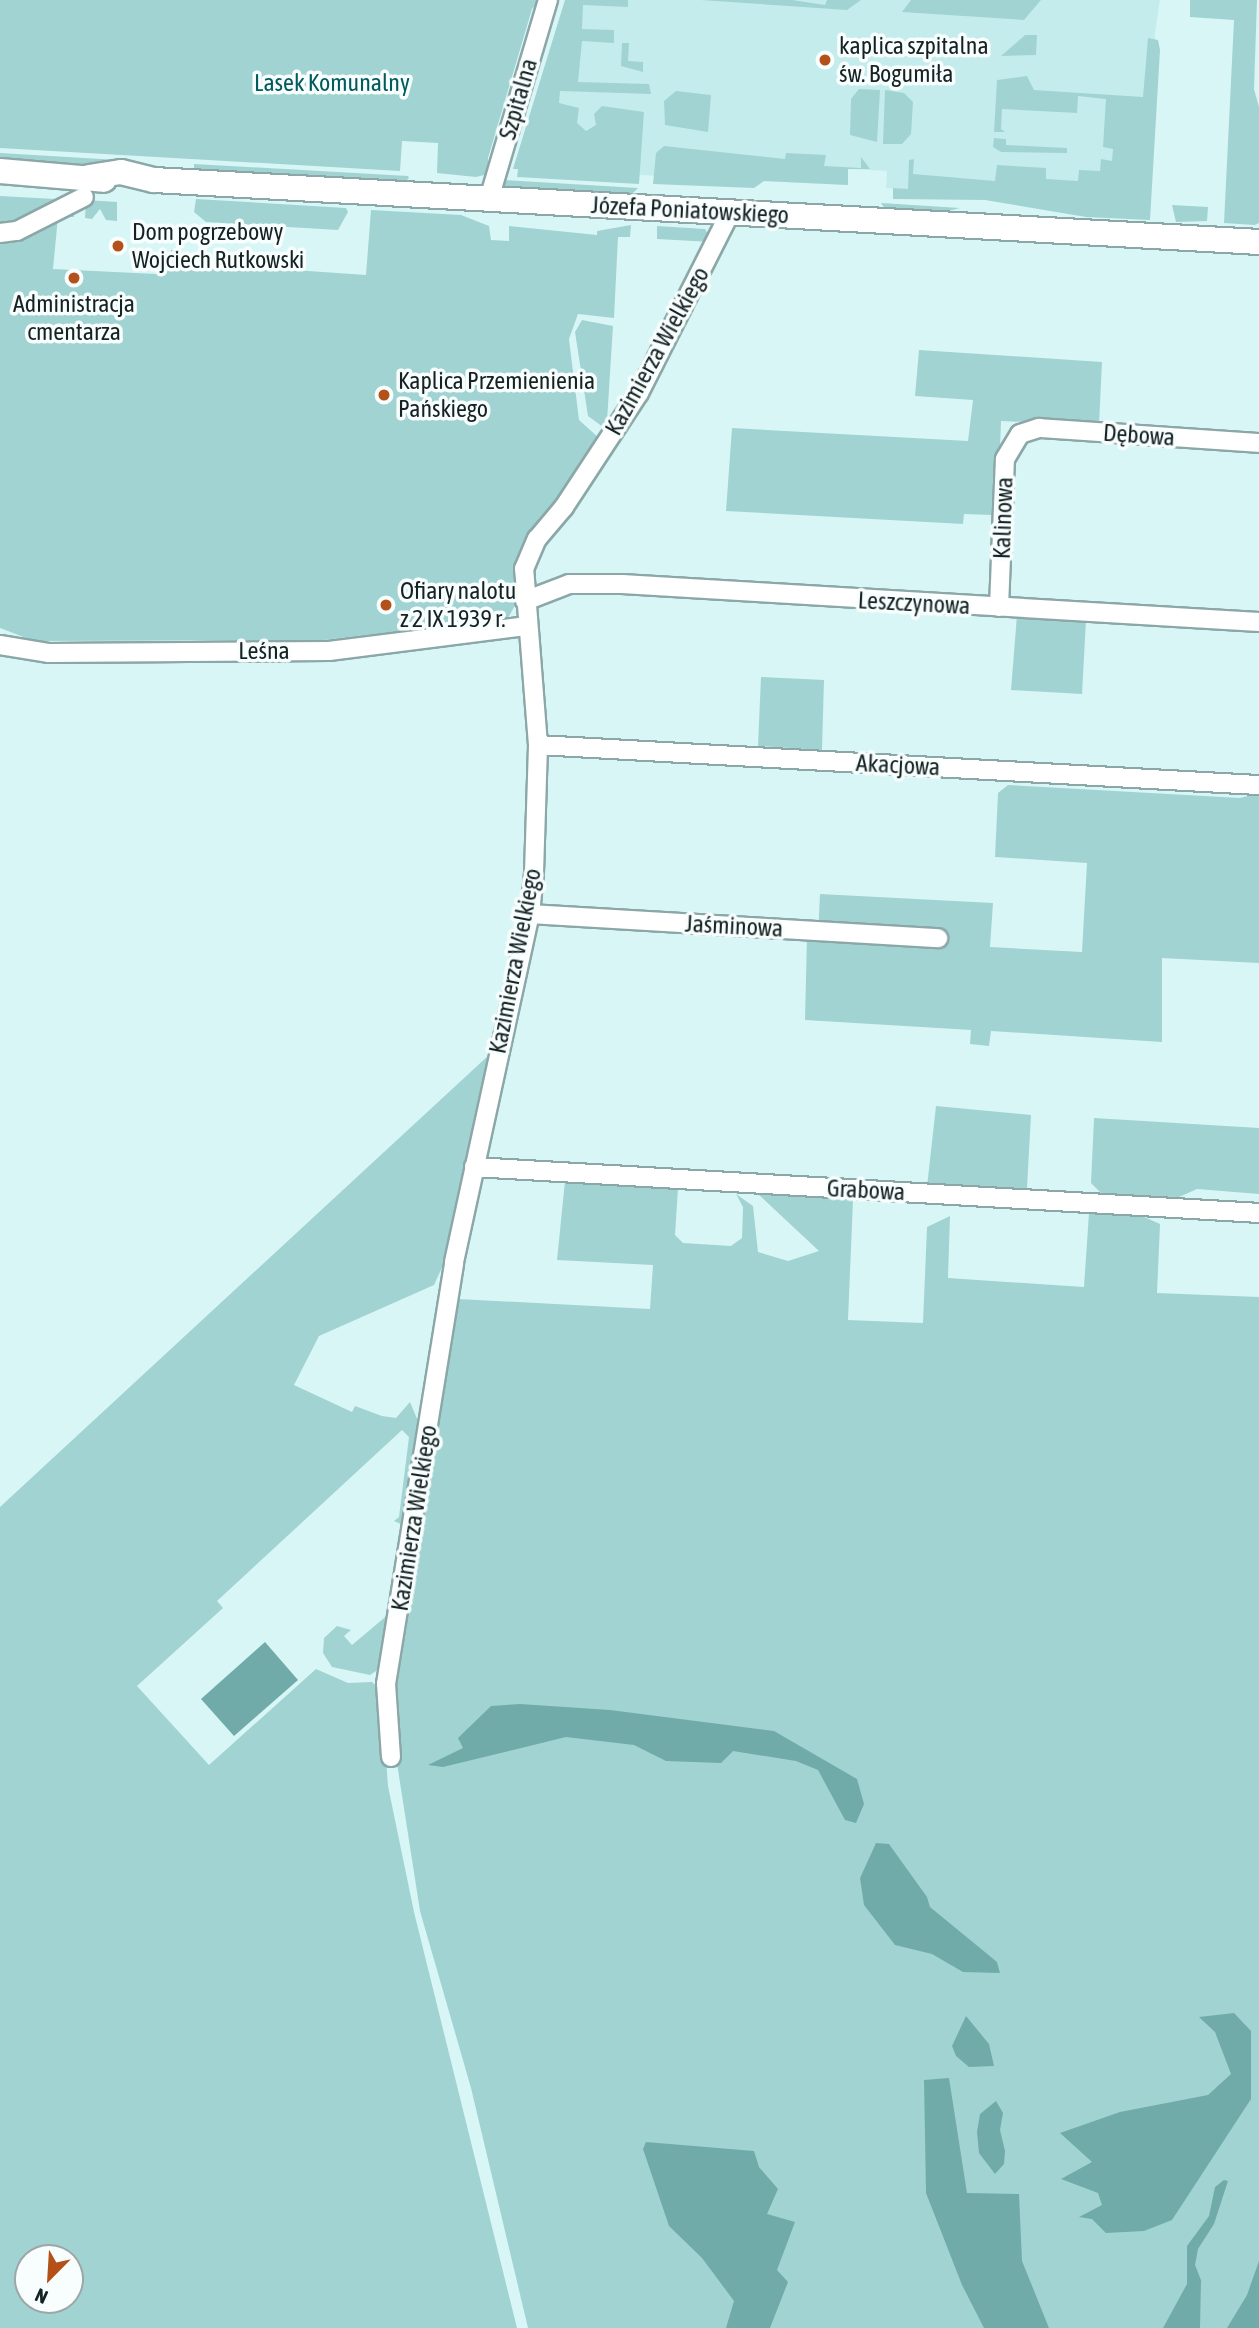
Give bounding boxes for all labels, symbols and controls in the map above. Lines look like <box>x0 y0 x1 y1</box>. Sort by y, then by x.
place label: kaplica szpitalna św. Bogumiła <box>839 32 989 88</box>
marker: kaplica szpitalna św. Bogumiła <box>817 52 833 68</box>
street label: Szpitalna <box>493 55 543 143</box>
park label: Lasek Komunalny <box>254 69 410 97</box>
street label: Józefa Poniatowskiego <box>590 190 790 230</box>
place label: Dom pogrzebowy Wojciech Rutkowski <box>132 218 304 274</box>
marker: Dom pogrzebowy Wojciech Rutkowski <box>110 238 126 254</box>
street label: Kazimierza Wielkiego <box>599 262 715 440</box>
marker: Administracja cmentarza <box>66 270 82 286</box>
place label: Administracja cmentarza <box>13 290 135 346</box>
place label: Kaplica Przemienienia Pańskiego <box>398 367 595 423</box>
marker: Kaplica Przemienienia Pańskiego <box>376 387 392 403</box>
street label: Dębowa <box>1102 418 1176 452</box>
street label: Kalinowa <box>987 476 1019 560</box>
place label: Ofiary nalotu z 2 IX 1939 r. <box>400 577 516 633</box>
street label: Leszczynowa <box>857 586 971 620</box>
marker: Ofiary nalotu z 2 IX 1939 r. <box>378 597 394 613</box>
street label: Leśna <box>238 637 290 665</box>
street label: Akacjowa <box>855 748 941 782</box>
street label: Kazimierza Wielkiego <box>483 866 547 1056</box>
street label: Jaśminowa <box>684 909 784 943</box>
street label: Grabowa <box>826 1174 906 1206</box>
street label: Kazimierza Wielkiego <box>385 1423 443 1613</box>
north arrow <box>14 2244 84 2314</box>
text: N <box>32 2284 51 2309</box>

